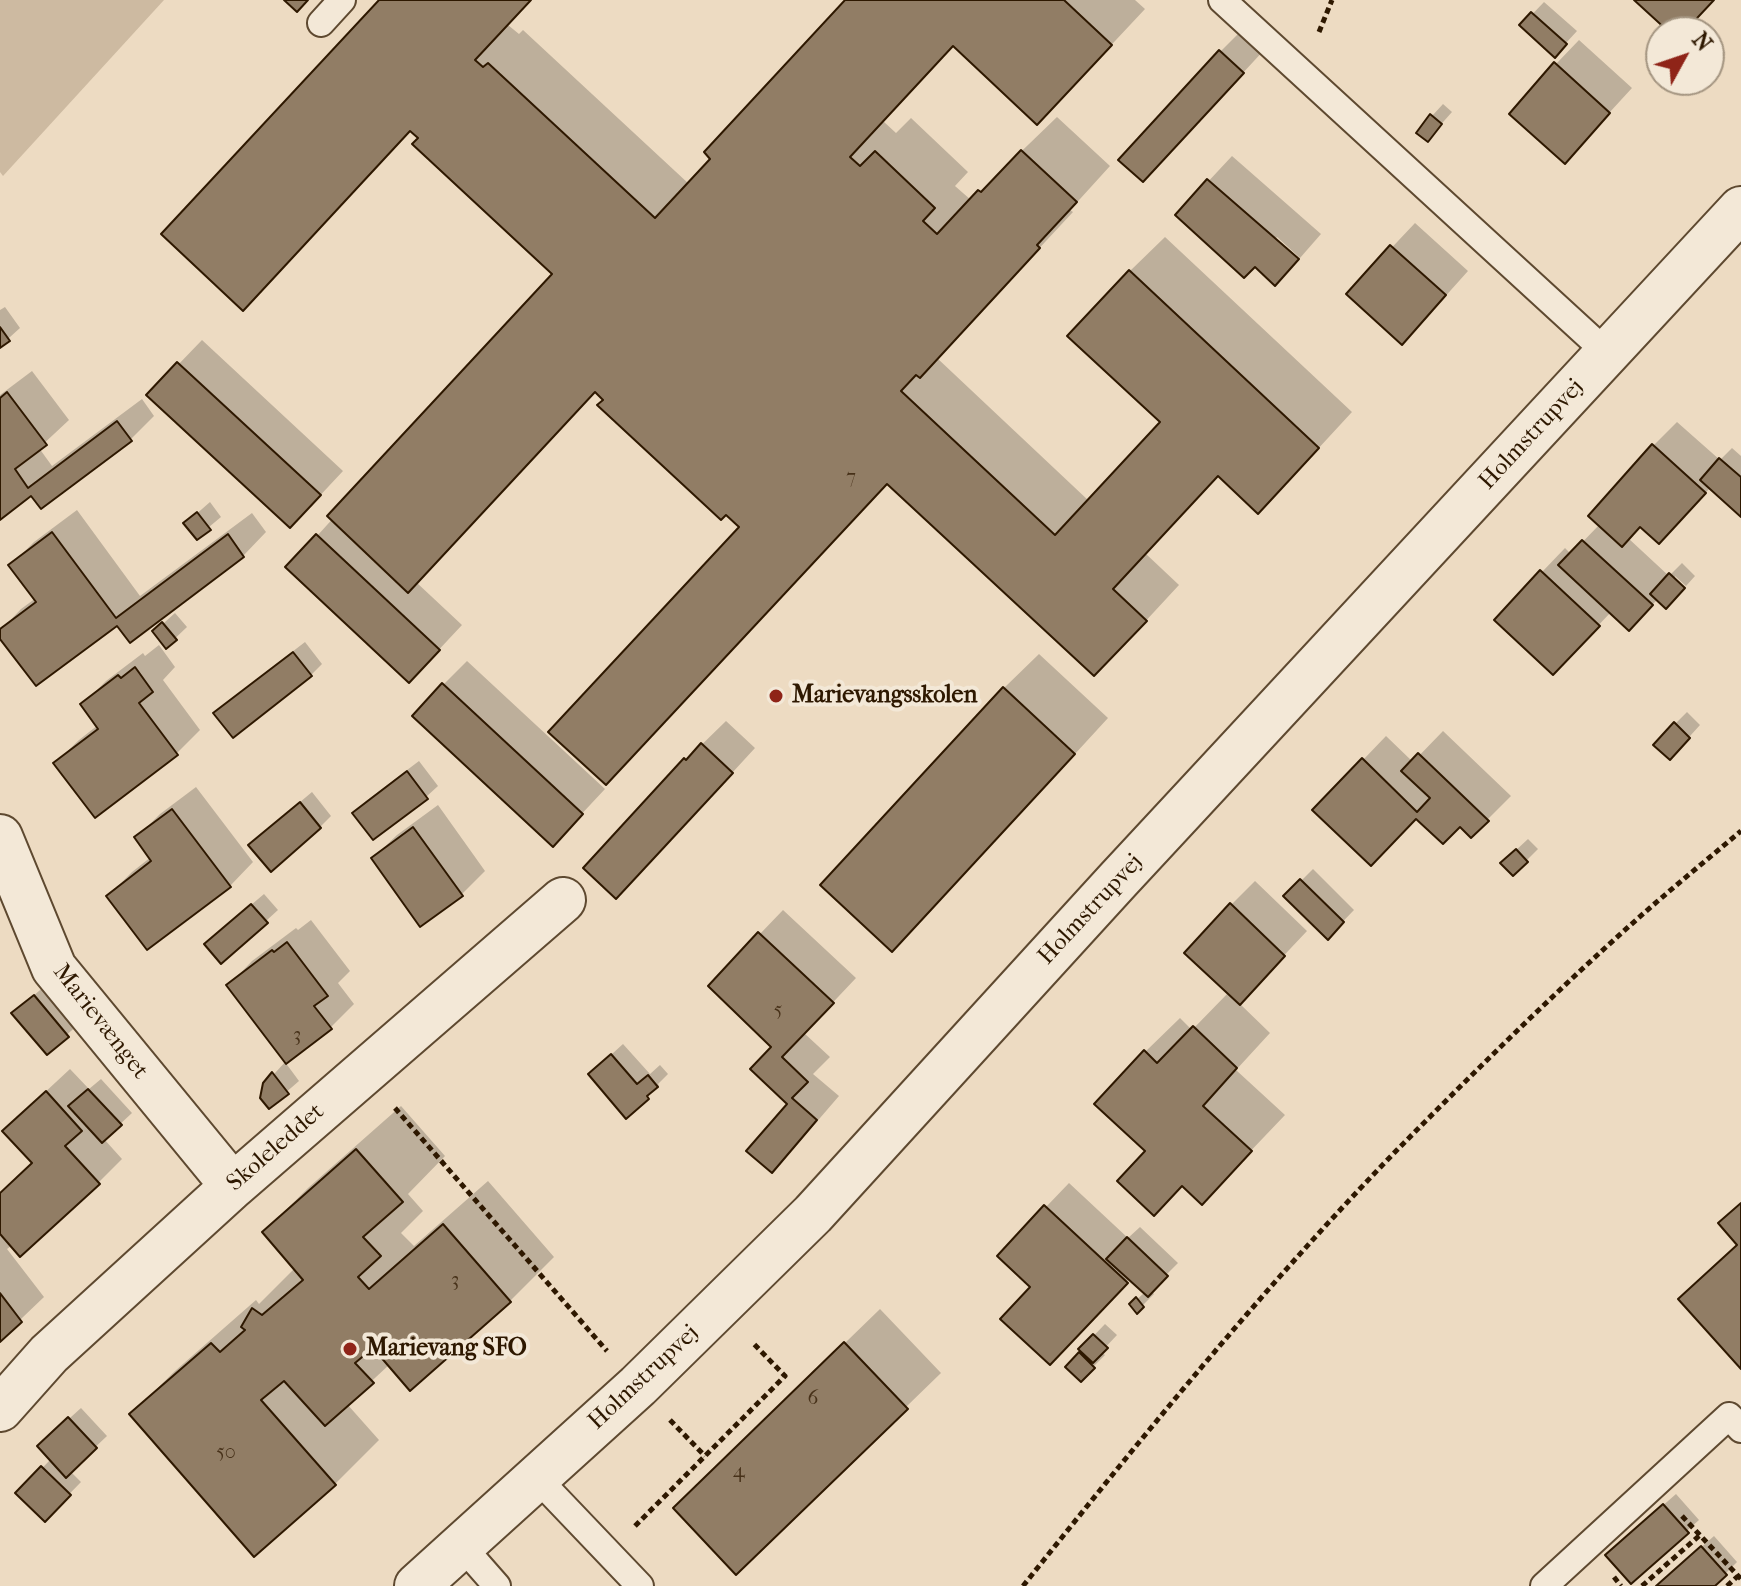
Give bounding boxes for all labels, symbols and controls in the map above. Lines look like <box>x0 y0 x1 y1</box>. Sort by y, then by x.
north arrow <box>1645 16 1725 96</box>
text: N <box>1687 27 1717 57</box>
street label: Holmstrupvej <box>1474 374 1590 496</box>
house number: 7 <box>846 466 856 490</box>
place label: Marievangsskolen <box>792 682 977 710</box>
marker: Marievangsskolen <box>767 687 785 705</box>
street label: Holmstrupvej <box>1033 849 1149 971</box>
street label: Marievænget <box>46 959 154 1085</box>
house number: 5 <box>774 999 782 1023</box>
house number: 3 <box>293 1024 301 1048</box>
street label: Skoleleddet <box>221 1098 331 1198</box>
house number: 3 <box>451 1269 459 1293</box>
street label: Holmstrupvej <box>583 1320 705 1436</box>
place label: Marievang SFO <box>366 1335 527 1363</box>
marker: Marievang SFO <box>341 1340 359 1358</box>
house number: 6 <box>808 1387 818 1411</box>
house number: 50 <box>216 1441 236 1465</box>
house number: 4 <box>733 1460 745 1484</box>

